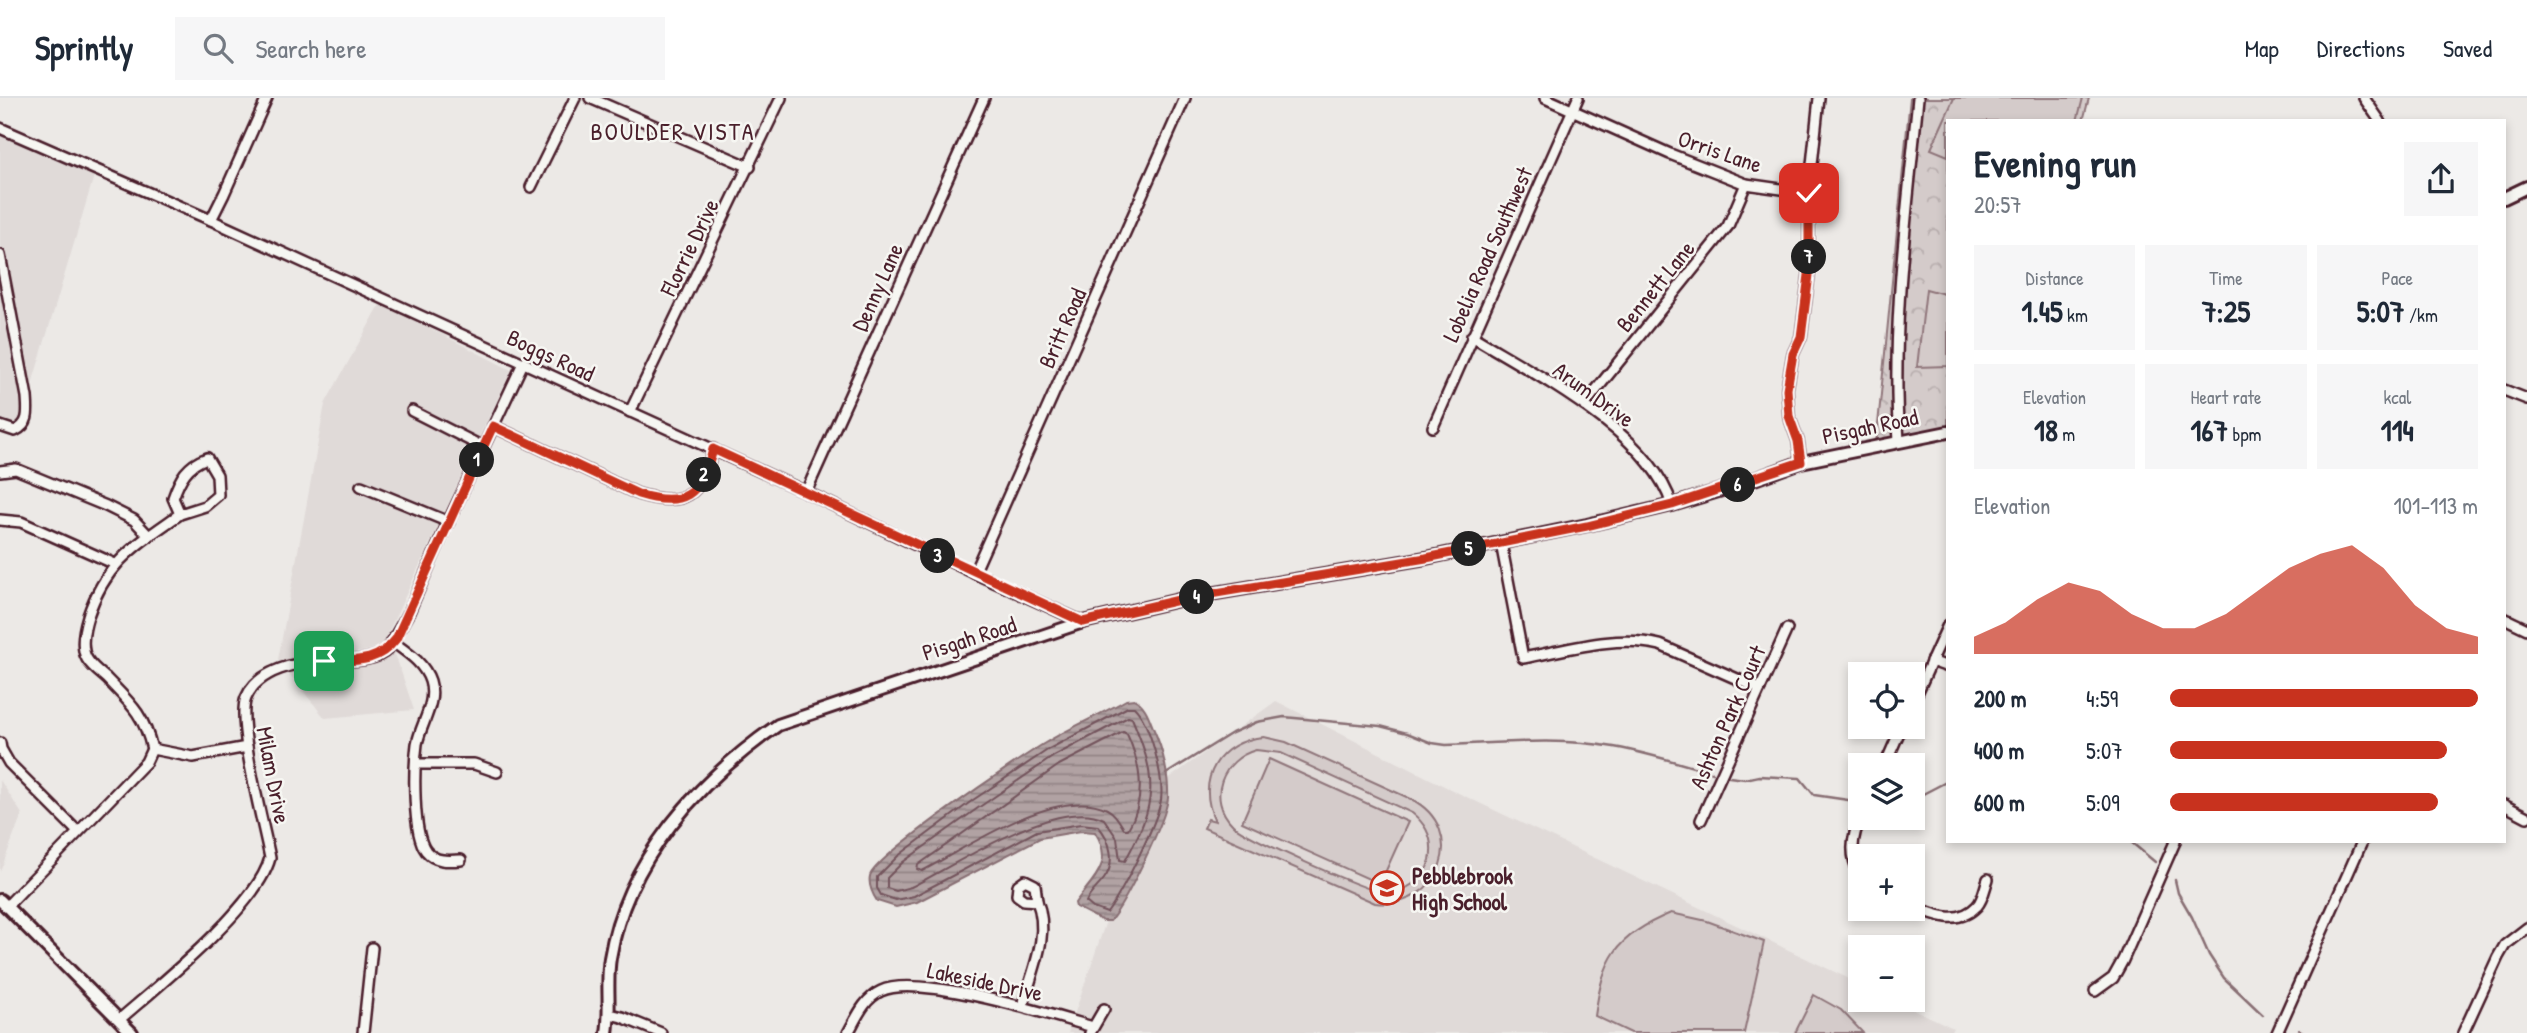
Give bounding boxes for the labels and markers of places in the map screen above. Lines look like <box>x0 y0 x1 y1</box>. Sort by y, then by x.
pin <box>1779 163 1839 223</box>
pin: 7 <box>1792 240 1826 274</box>
pin: 1 <box>460 442 494 478</box>
pin: 2 <box>686 458 722 492</box>
pin: 6 <box>1720 468 1756 502</box>
pin: 5 <box>1452 532 1486 566</box>
pin: 3 <box>920 538 956 574</box>
pin: 4 <box>1180 580 1214 614</box>
pin <box>294 631 354 691</box>
place label: Pebblebrook High School <box>1412 860 1513 918</box>
school or university icon: Pebblebrook High School <box>1368 869 1406 907</box>

